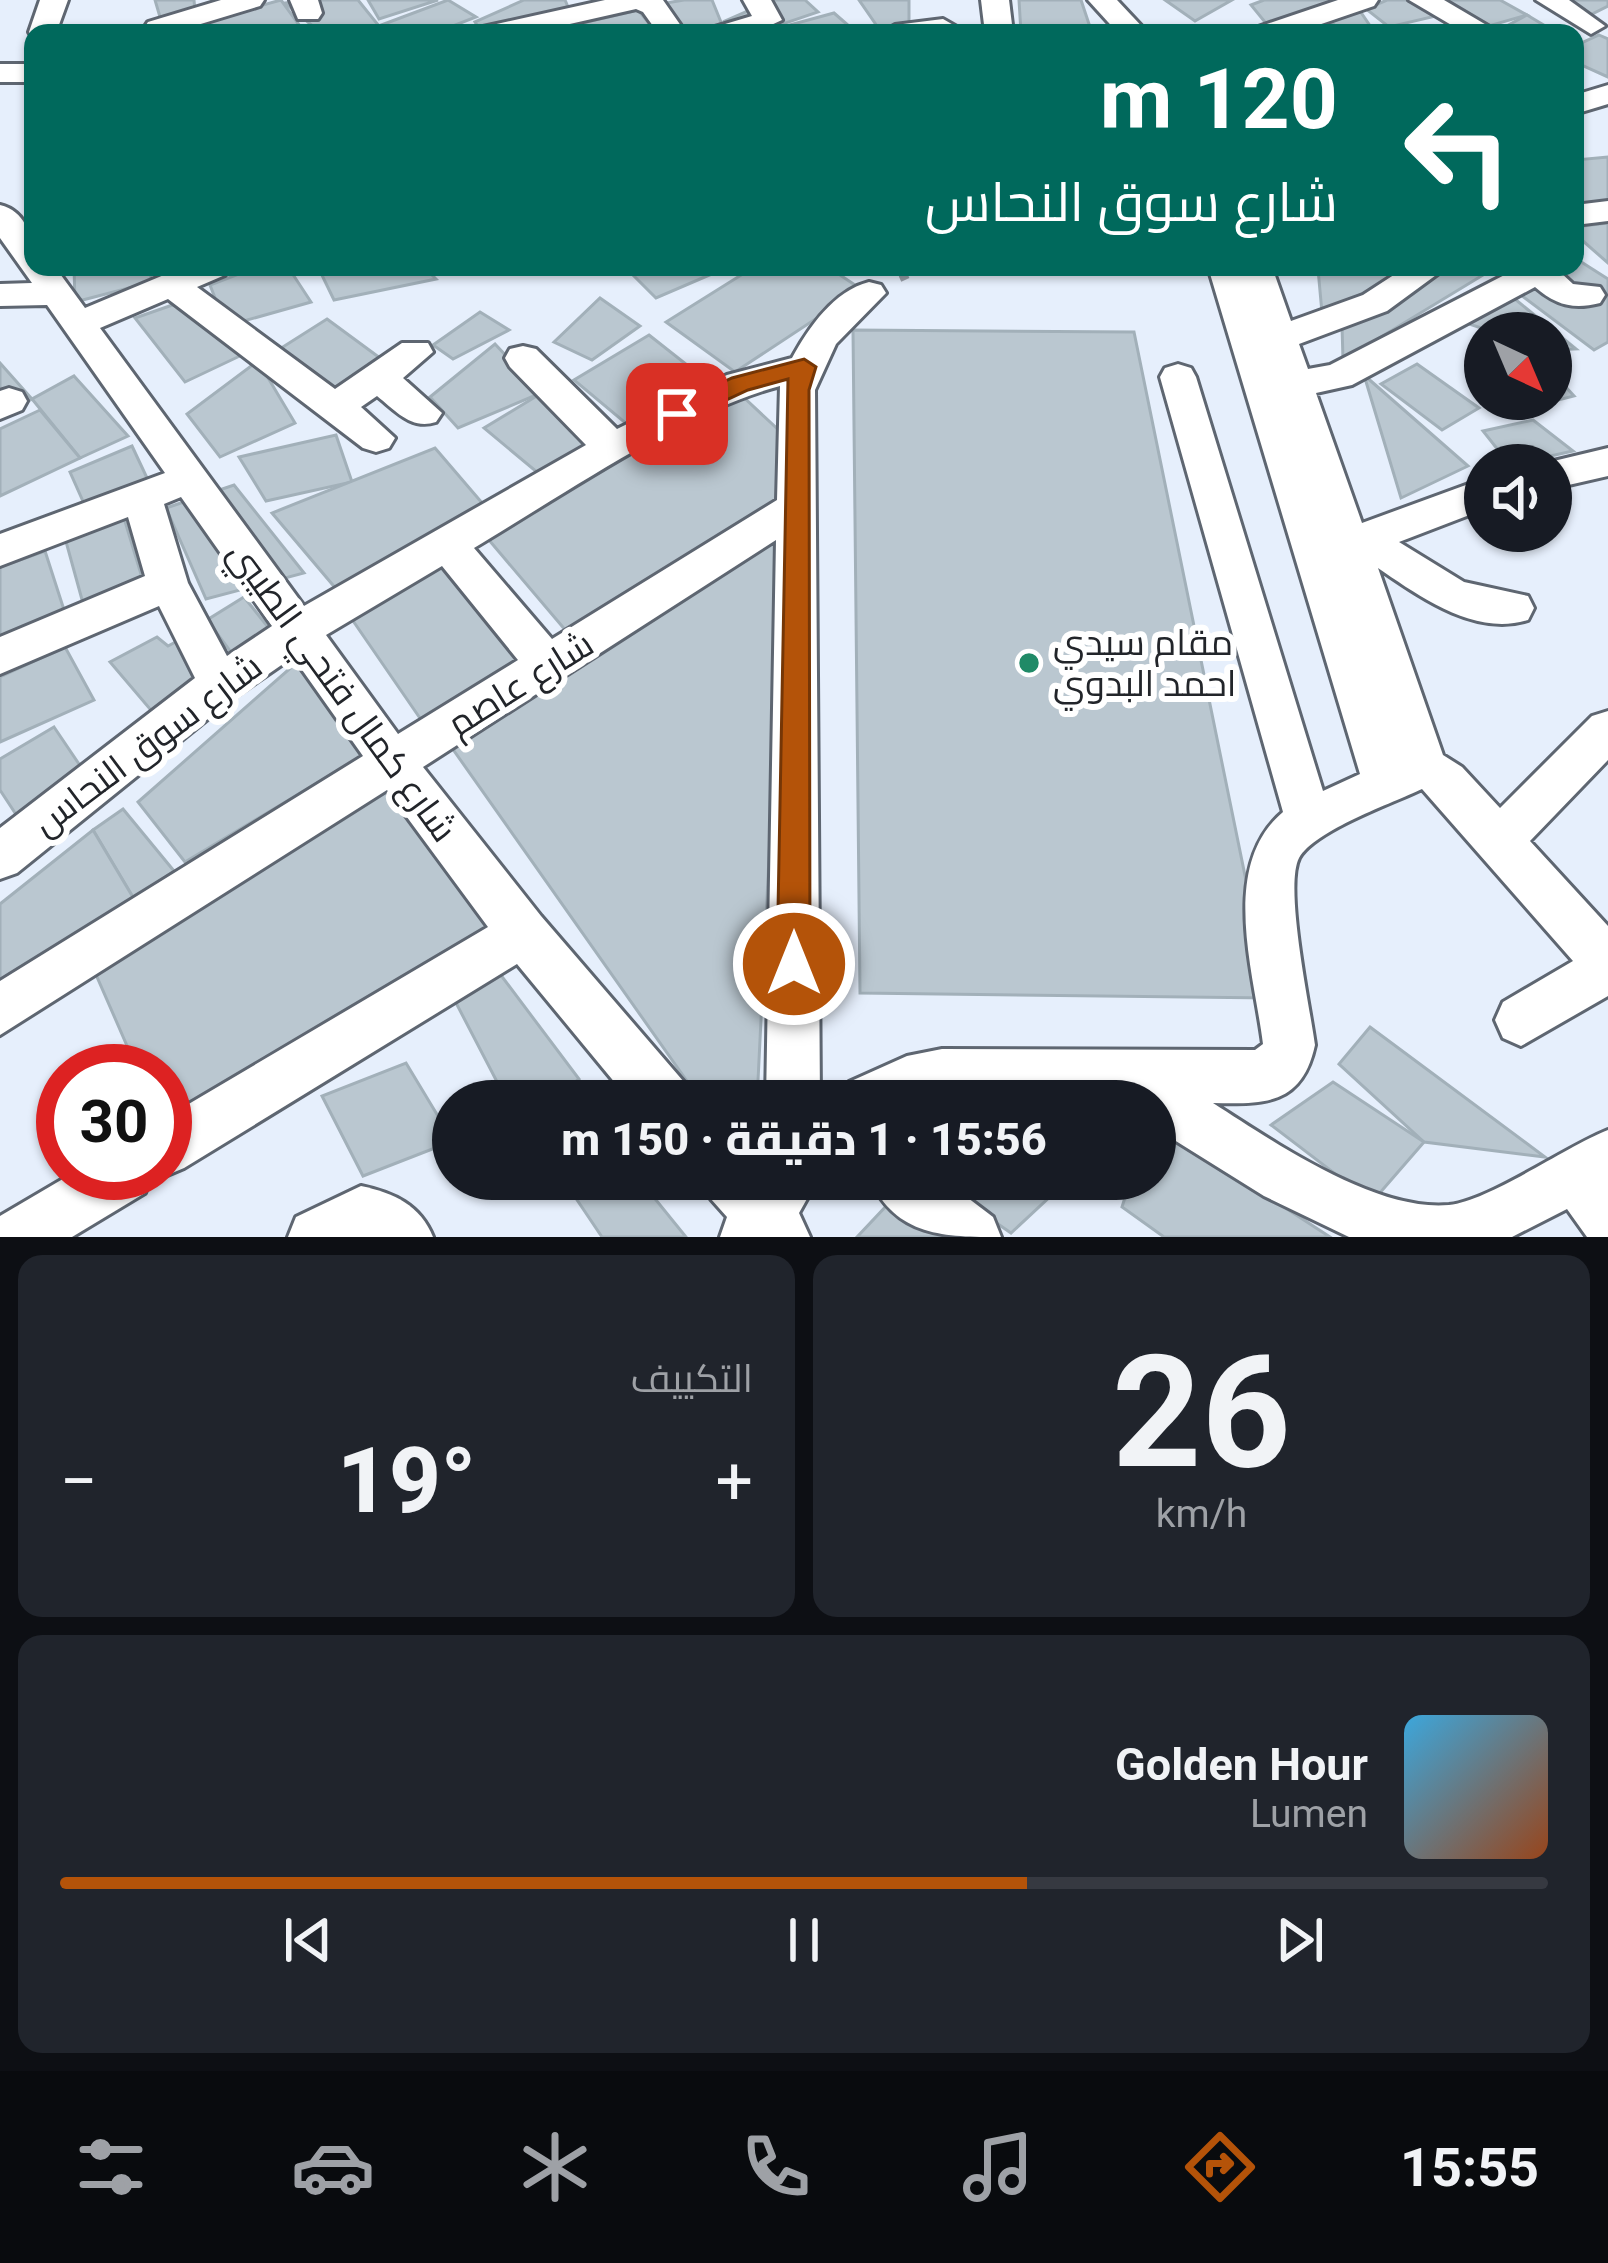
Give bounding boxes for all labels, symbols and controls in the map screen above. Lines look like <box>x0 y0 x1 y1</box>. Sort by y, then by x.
text: 120 m <box>1100 50 1338 149</box>
icon: left <box>1380 72 1536 228</box>
text: شارع سوق النحاس <box>925 171 1338 234</box>
north arrow <box>1464 312 1572 420</box>
map controls <box>1464 312 1572 552</box>
pin <box>626 363 728 465</box>
icon: arrive <box>644 381 710 447</box>
button: sound <box>1464 444 1572 552</box>
street label: شارع كمال فتحي الطيبي <box>213 533 465 854</box>
place label: مقام سيدي احمد البدوي <box>1053 622 1236 711</box>
street label: شارع عاصم <box>440 623 603 748</box>
street label: شارع سوق النحاس <box>25 645 272 847</box>
marker: مقام سيدي احمد البدوي <box>1016 650 1042 676</box>
position arrow <box>731 901 857 1027</box>
speed limit sign: 30 <box>36 1044 192 1200</box>
text: 15:56 · 1 دقيقة · 150 m <box>561 1113 1047 1166</box>
text: 26 <box>1112 1321 1291 1504</box>
text: التكييف <box>631 1356 753 1402</box>
text: 19° <box>337 1429 476 1534</box>
text: − <box>60 1443 98 1520</box>
text: + <box>716 1443 753 1520</box>
text: km/h <box>1156 1491 1247 1537</box>
text: Golden Hour <box>1115 1738 1368 1791</box>
text: Lumen <box>1250 1791 1368 1837</box>
icon: previous <box>275 1907 341 1973</box>
icon: pause <box>771 1907 837 1973</box>
icon: next <box>1267 1907 1333 1973</box>
icon: filters <box>69 2125 153 2209</box>
icon: car <box>291 2125 375 2209</box>
icon: climate <box>513 2125 597 2209</box>
icon: phone <box>734 2125 818 2209</box>
icon: music <box>956 2125 1040 2209</box>
icon: directions <box>1178 2125 1262 2209</box>
text: 15:55 <box>1400 2136 1539 2199</box>

